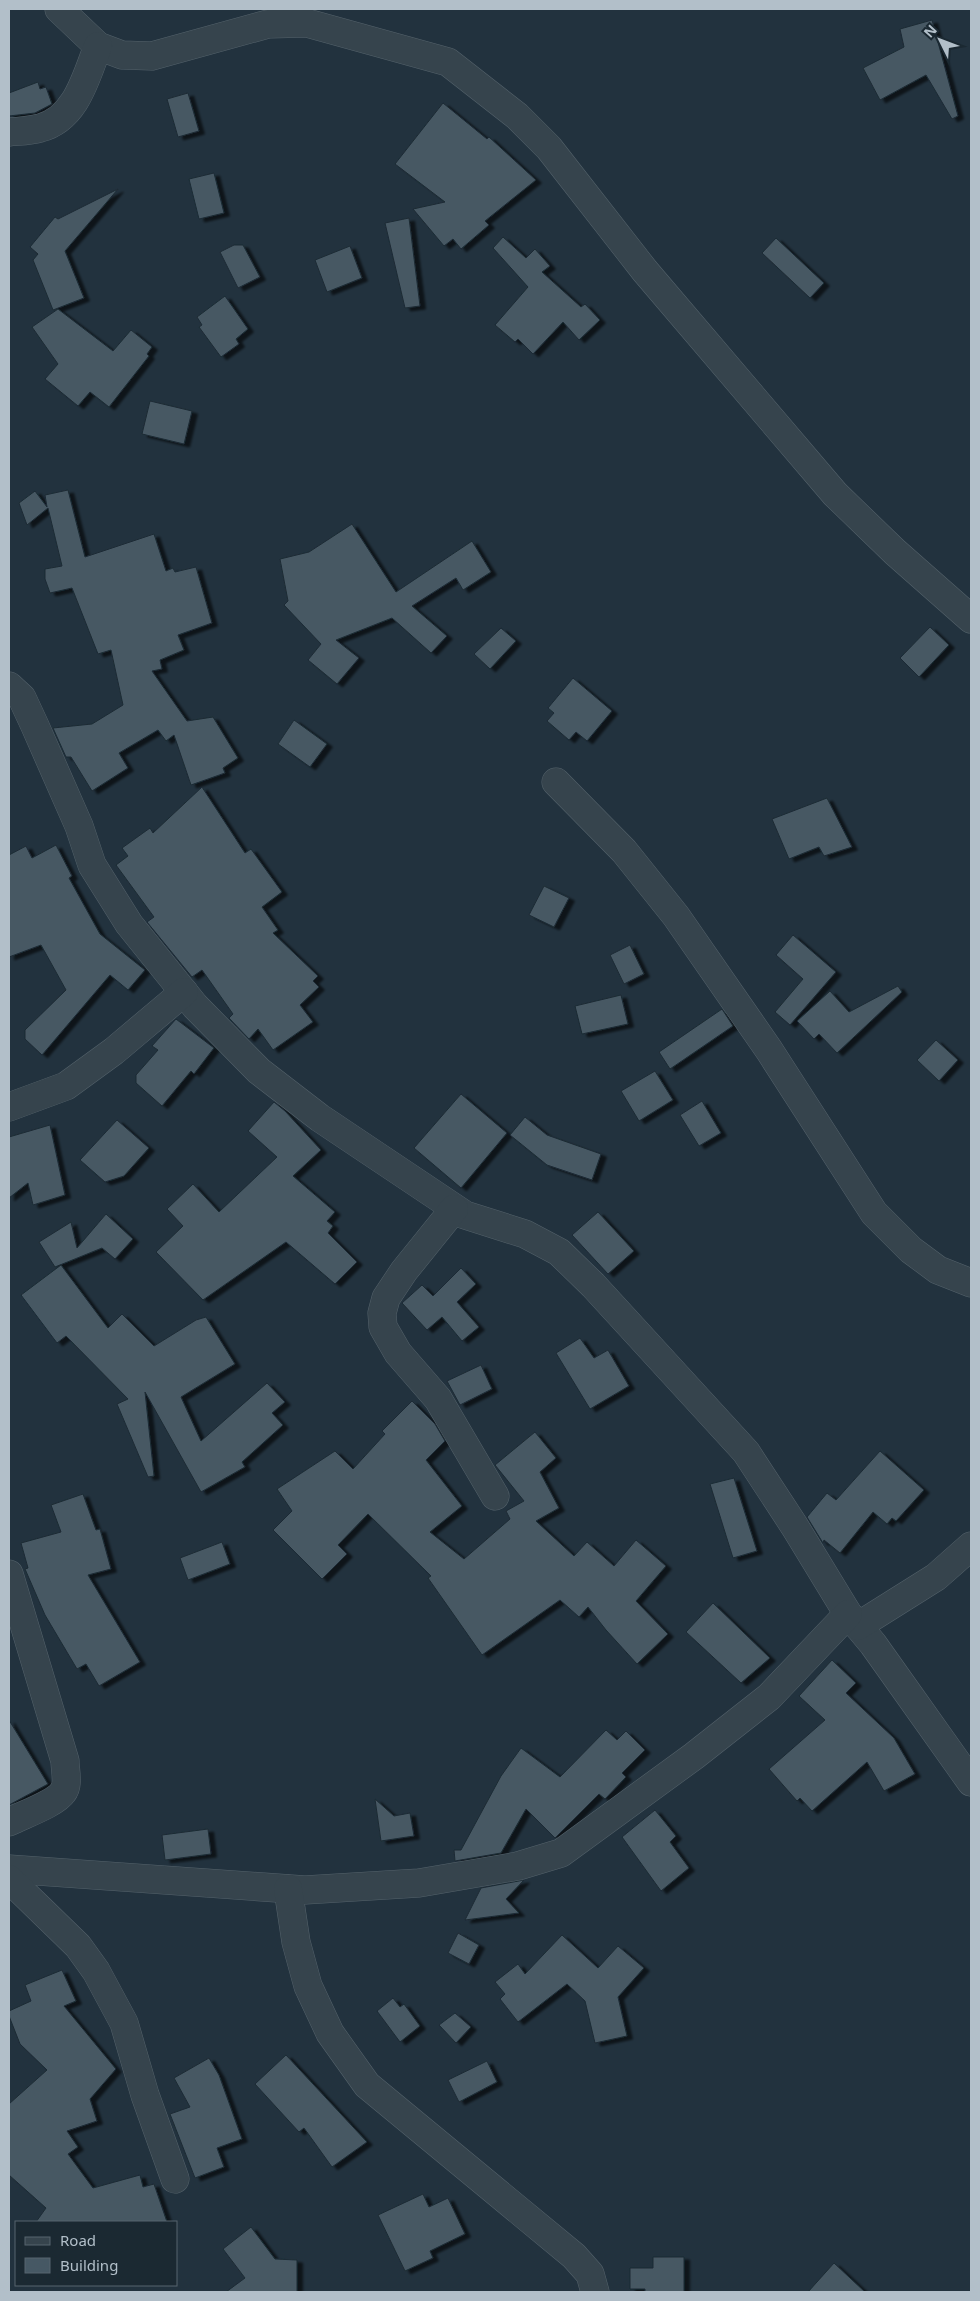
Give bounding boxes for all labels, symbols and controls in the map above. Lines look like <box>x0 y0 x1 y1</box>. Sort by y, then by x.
north arrow <box>915 15 965 65</box>
text: N <box>919 20 941 42</box>
legend <box>15 2221 178 2286</box>
text: Road <box>60 2230 96 2250</box>
text: Building <box>60 2255 118 2275</box>

